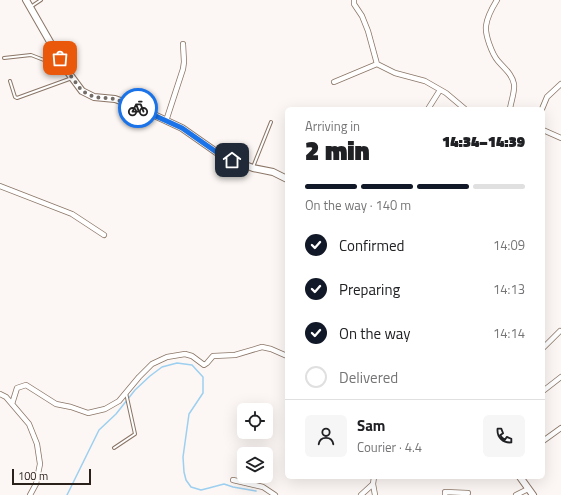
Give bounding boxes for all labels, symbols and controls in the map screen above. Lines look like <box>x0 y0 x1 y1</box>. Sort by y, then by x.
pin <box>43 41 77 75</box>
icon: bag <box>49 47 71 69</box>
courier <box>118 88 158 128</box>
icon: bike <box>127 97 149 119</box>
text: Arriving in <box>305 116 360 136</box>
text: 14:34–14:39 <box>442 130 525 153</box>
text: 2 min <box>305 131 370 170</box>
pin <box>215 143 249 177</box>
icon: home <box>221 149 243 171</box>
text: On the way · 140 m <box>305 195 411 215</box>
icon: check <box>305 234 327 256</box>
text: Confirmed <box>339 234 404 257</box>
text: 14:09 <box>493 235 525 255</box>
icon: check <box>305 278 327 300</box>
text: Preparing <box>339 278 400 301</box>
text: 14:13 <box>493 279 525 299</box>
icon: check <box>305 322 327 344</box>
text: On the way <box>339 322 411 345</box>
text: 14:14 <box>493 323 525 343</box>
text: Delivered <box>339 366 398 389</box>
map controls <box>237 403 273 483</box>
button: locate <box>237 403 273 439</box>
text: Sam <box>357 414 385 437</box>
button: person <box>305 415 347 457</box>
button: phone <box>483 415 525 457</box>
text: Courier · 4.4 <box>357 437 422 457</box>
button: layers <box>237 447 273 483</box>
scale bar <box>12 467 91 486</box>
text: 100 m <box>18 468 48 484</box>

